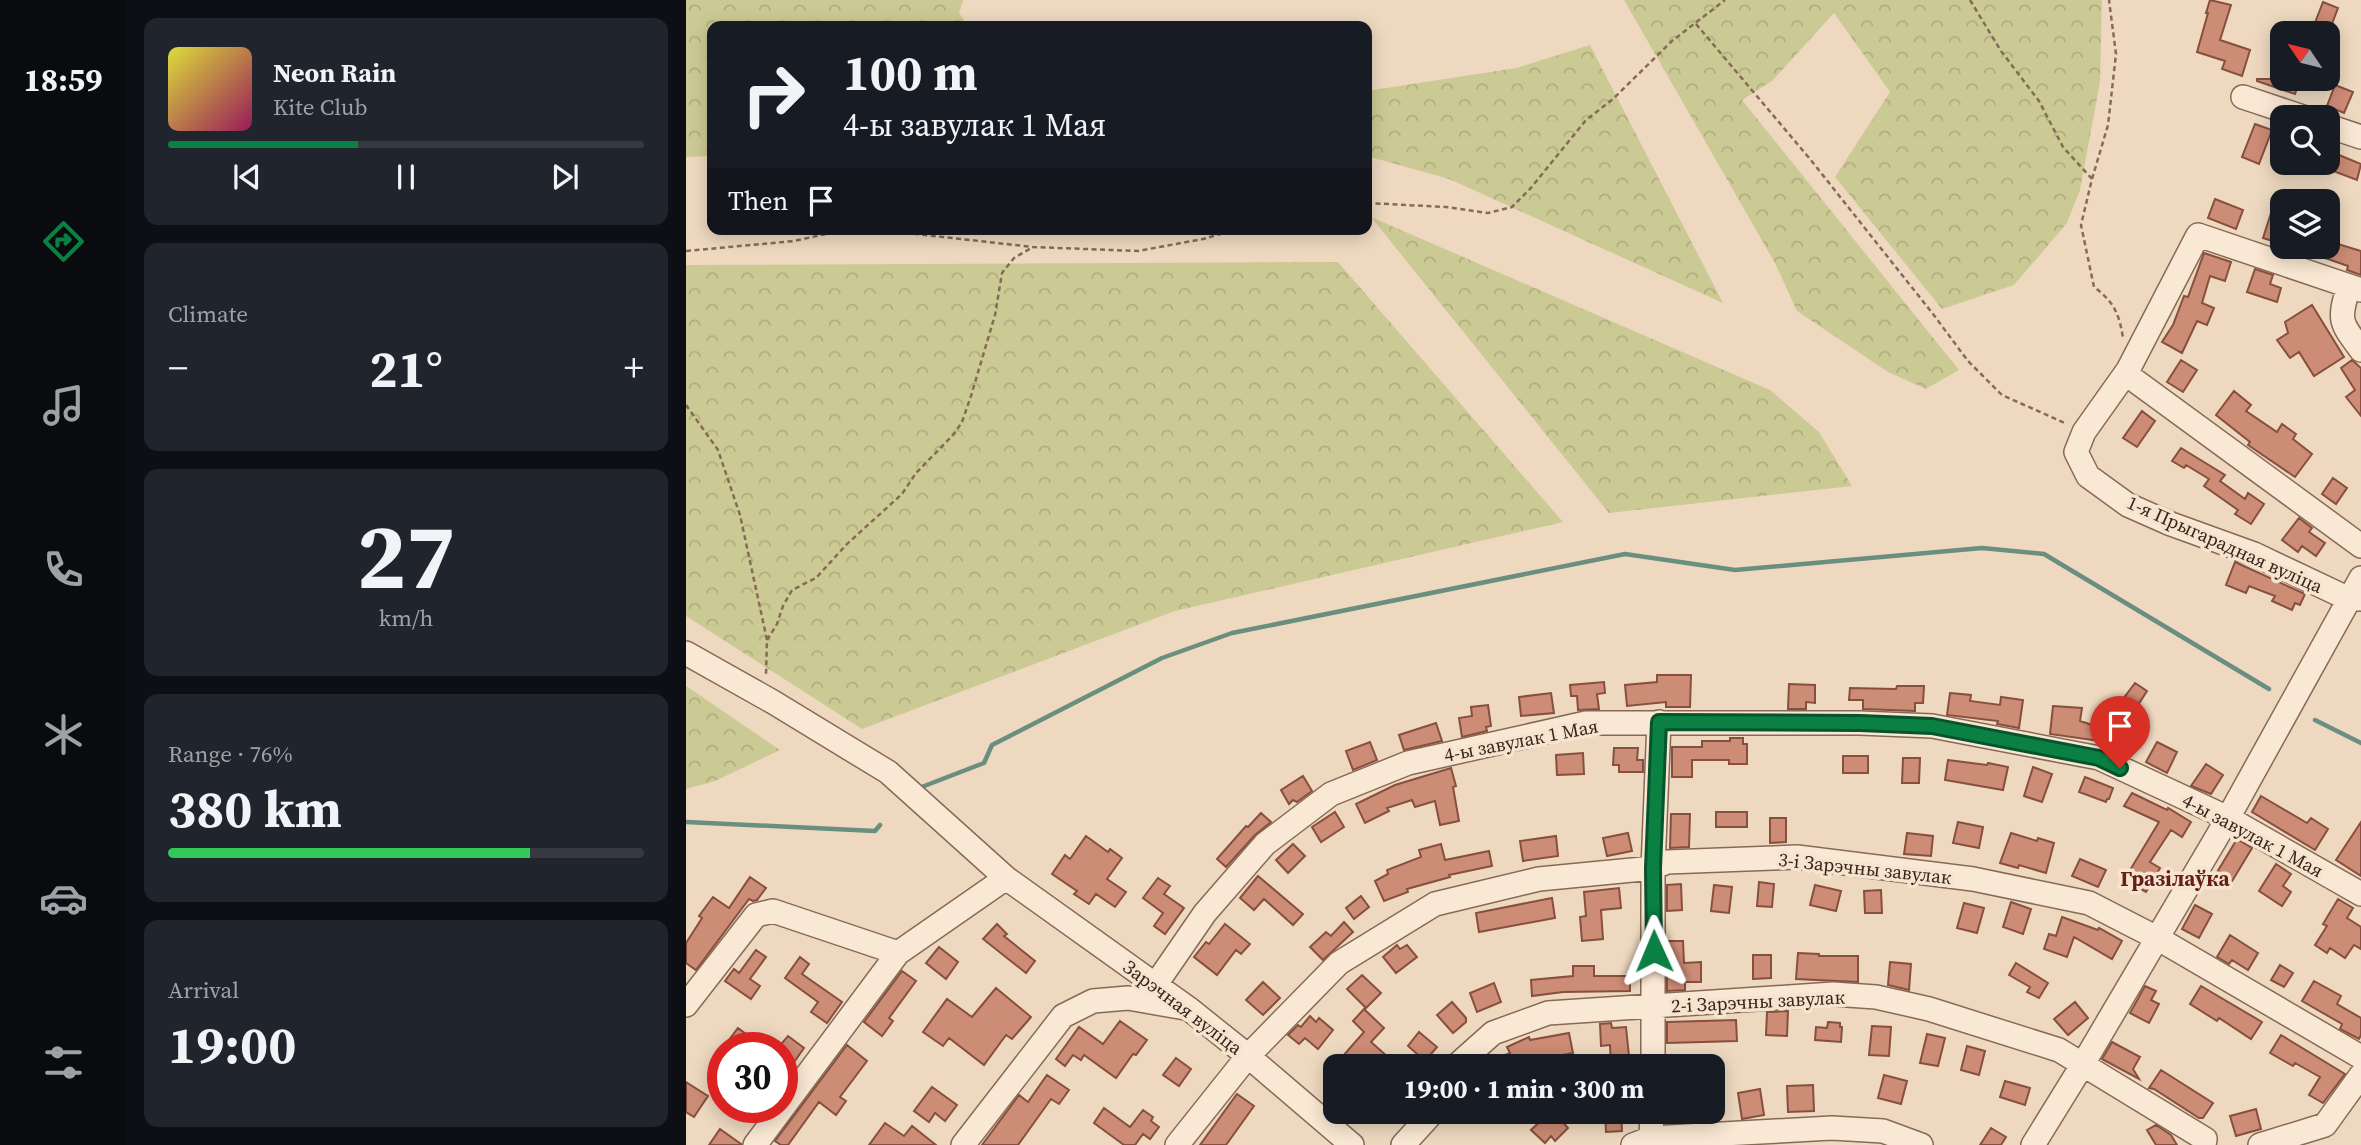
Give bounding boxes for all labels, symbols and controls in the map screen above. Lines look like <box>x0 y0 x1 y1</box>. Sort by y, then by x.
north arrow <box>2270 21 2340 91</box>
map controls <box>2270 21 2340 259</box>
text: 100 m <box>843 39 978 106</box>
icon: right <box>728 49 819 140</box>
text: Neon Rain <box>273 55 396 91</box>
text: 18:59 <box>24 58 102 102</box>
text: Kite Club <box>273 91 368 123</box>
text: 4-ы завулак 1 Мая <box>843 103 1106 147</box>
button: search <box>2270 105 2340 175</box>
icon: previous <box>228 158 266 196</box>
icon: pause <box>387 158 425 196</box>
icon: next <box>546 158 584 196</box>
icon: arrive <box>802 182 840 220</box>
text: Then <box>728 183 788 219</box>
button: layers <box>2270 189 2340 259</box>
icon: directions <box>39 217 88 266</box>
text: Climate <box>168 298 248 330</box>
text: 21° <box>369 333 443 404</box>
text: − <box>168 342 188 394</box>
text: + <box>624 342 644 394</box>
icon: music <box>39 381 88 430</box>
street label: 1-я Прыгарадная вуліца <box>2123 489 2327 599</box>
text: 27 <box>357 494 455 618</box>
icon: phone <box>39 545 88 594</box>
text: km/h <box>379 602 433 634</box>
pin <box>2090 696 2150 768</box>
icon: arrive <box>2101 707 2139 745</box>
icon: climate <box>39 710 88 759</box>
street label: 4-ы завулак 1 Мая <box>1442 712 1600 768</box>
text: Range · 76% <box>168 738 293 770</box>
text: 380 km <box>168 773 342 844</box>
street label: 4-ы завулак 1 Мая <box>2178 787 2328 883</box>
street label: 3-і Зарэчны завулак <box>1777 846 1953 890</box>
district label: Гразілаўка <box>2120 864 2231 893</box>
icon: car <box>39 874 88 923</box>
position arrow <box>1617 914 1691 988</box>
street label: Зарэчная вуліца <box>1118 954 1248 1061</box>
text: Arrival <box>168 974 239 1006</box>
street label: 2-і Зарэчны завулак <box>1671 983 1846 1019</box>
text: 19:00 <box>168 1009 296 1080</box>
speed limit sign: 30 <box>707 1032 798 1123</box>
icon: filters <box>39 1038 88 1087</box>
text: 19:00 · 1 min · 300 m <box>1404 1071 1644 1107</box>

